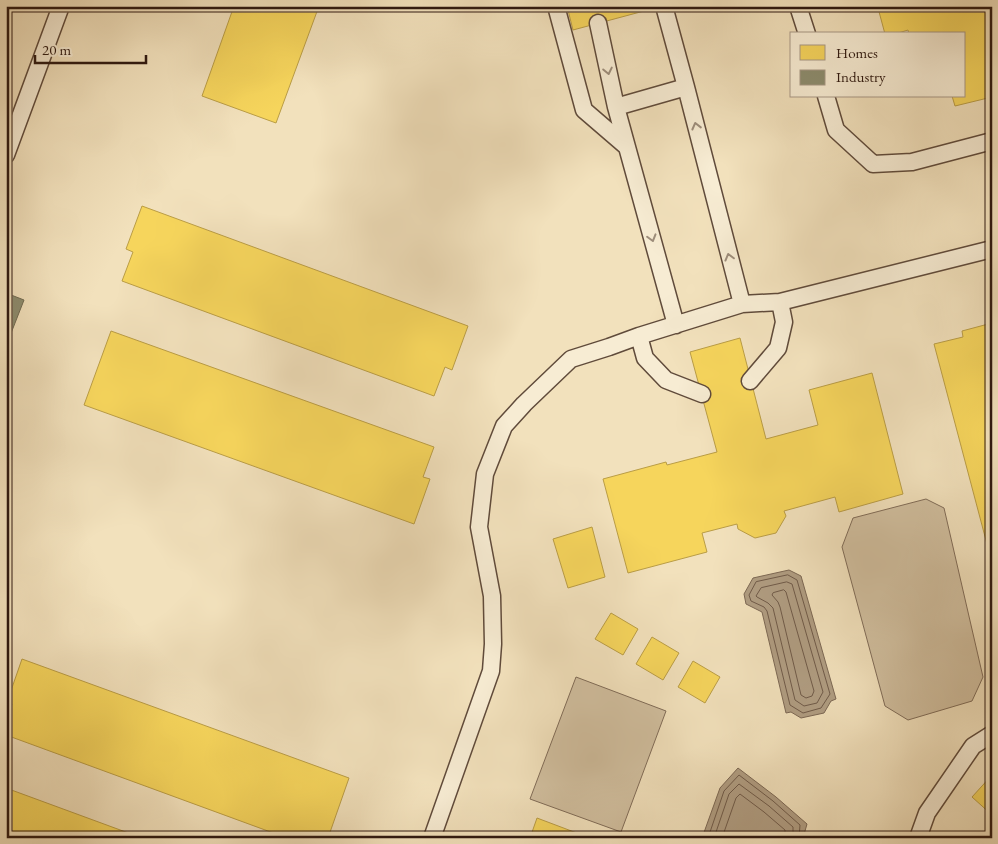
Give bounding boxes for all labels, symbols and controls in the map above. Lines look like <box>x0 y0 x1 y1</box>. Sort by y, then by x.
scale bar <box>35 32 146 64</box>
legend <box>790 32 966 98</box>
text: 20 m <box>42 40 71 59</box>
text: Homes <box>836 43 878 62</box>
one-way arrow <box>602 66 613 75</box>
text: Industry <box>836 67 886 86</box>
one-way arrow <box>691 122 702 131</box>
one-way arrow <box>646 234 657 243</box>
one-way arrow <box>725 253 735 261</box>

